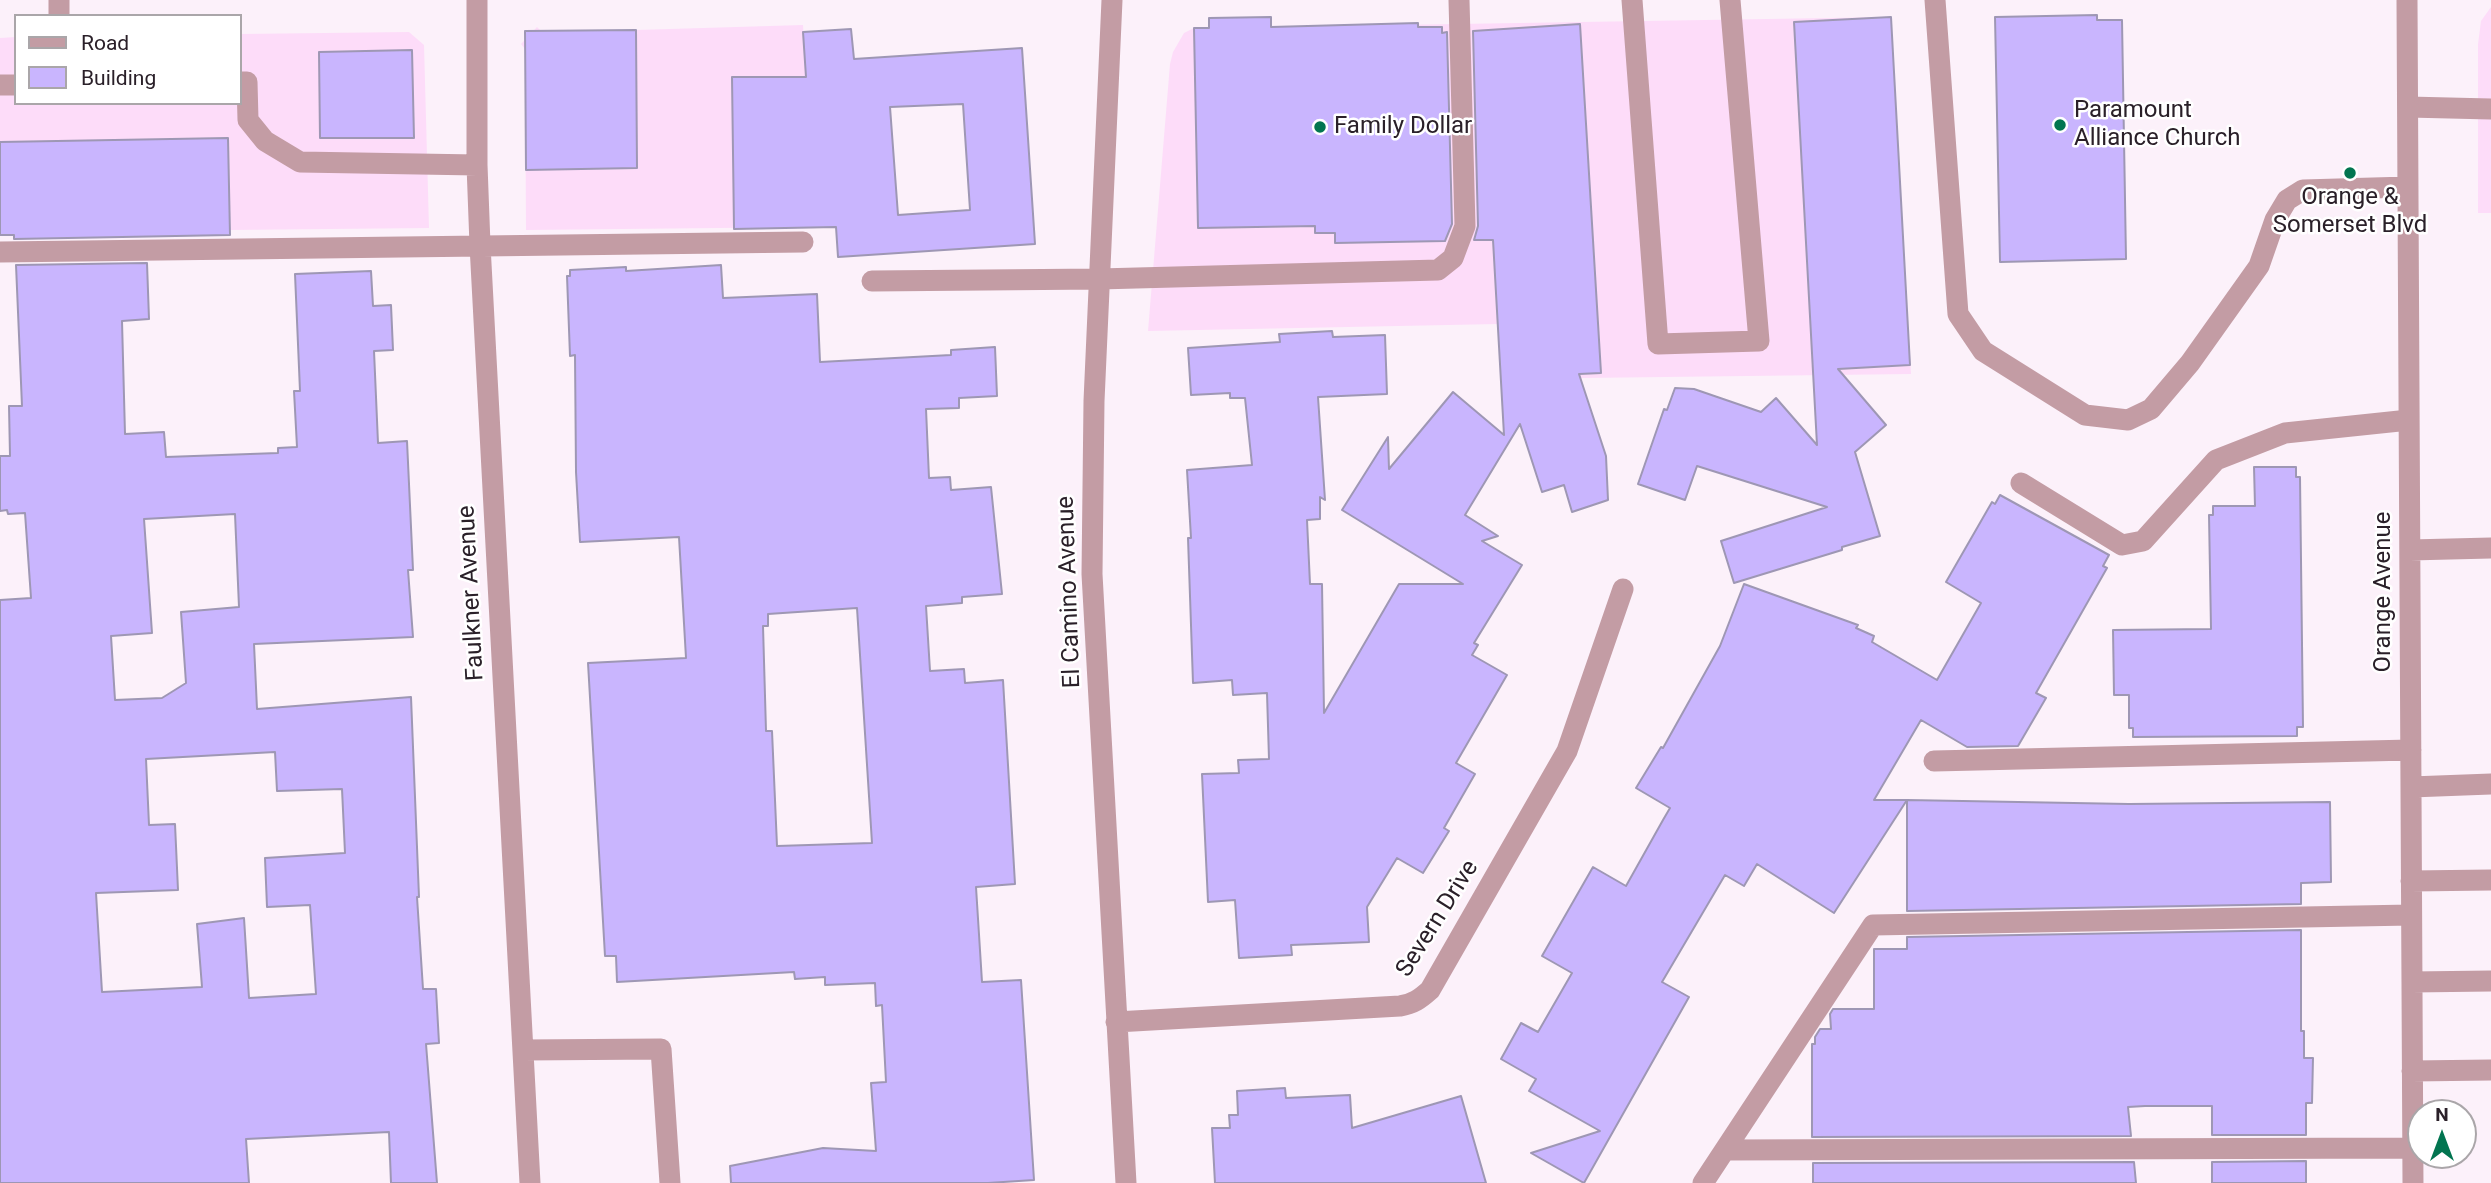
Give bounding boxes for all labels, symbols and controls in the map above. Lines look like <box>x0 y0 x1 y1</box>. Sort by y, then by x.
legend <box>14 14 242 105</box>
text: Road <box>81 31 129 55</box>
text: Building <box>81 66 156 90</box>
place label: Paramount Alliance Church <box>2074 97 2240 153</box>
place label: Family Dollar <box>1334 113 1472 141</box>
marker: Paramount Alliance Church <box>2052 117 2068 133</box>
marker: Family Dollar <box>1312 119 1328 135</box>
marker: Orange & Somerset Blvd <box>2342 165 2358 181</box>
place label: Orange & Somerset Blvd <box>2273 184 2427 240</box>
street label: El Camino Avenue <box>1052 495 1088 689</box>
street label: Faulkner Avenue <box>453 505 491 681</box>
street label: Orange Avenue <box>2370 511 2398 673</box>
street label: Severn Drive <box>1391 855 1485 983</box>
north arrow <box>2407 1099 2477 1169</box>
text: N <box>2435 1103 2449 1126</box>

